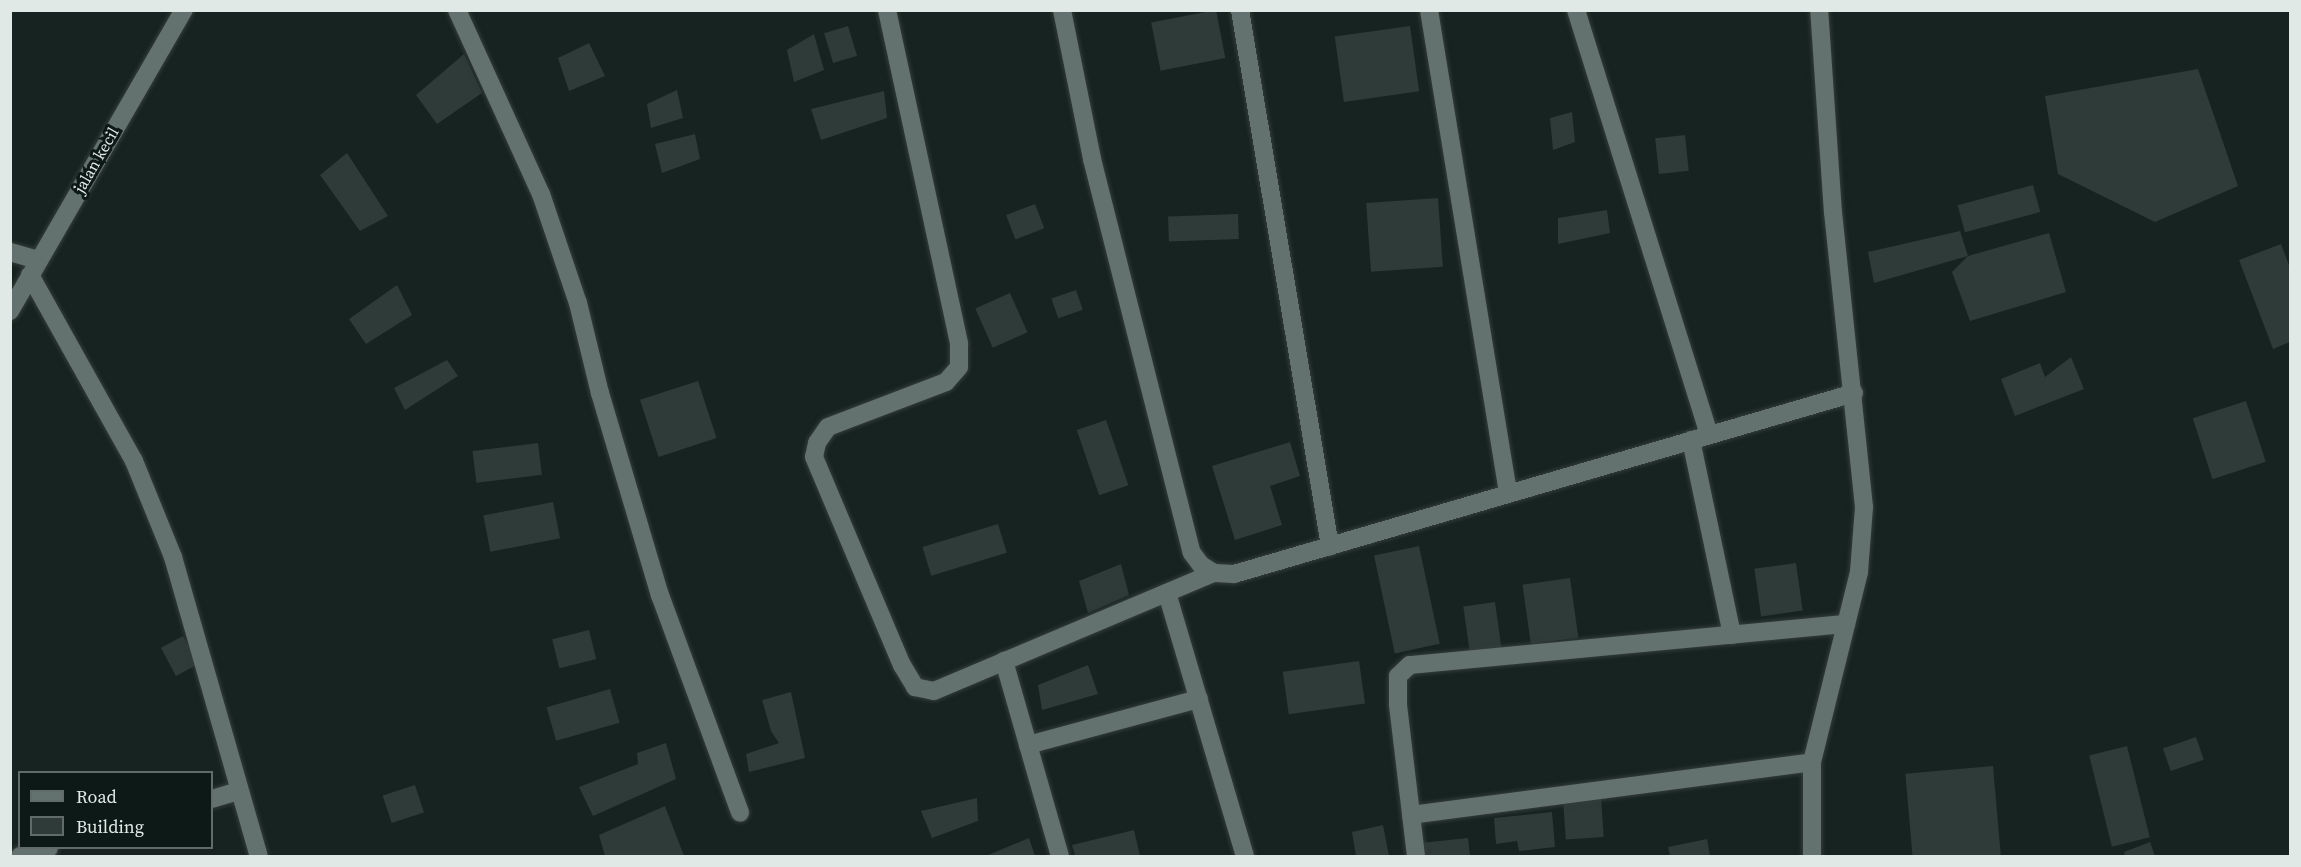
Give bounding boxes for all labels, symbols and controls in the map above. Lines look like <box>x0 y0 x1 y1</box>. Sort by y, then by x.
street label: jalan kecil <box>70 124 122 196</box>
legend <box>18 771 213 849</box>
text: Road <box>76 784 117 809</box>
text: Building <box>76 814 144 839</box>

